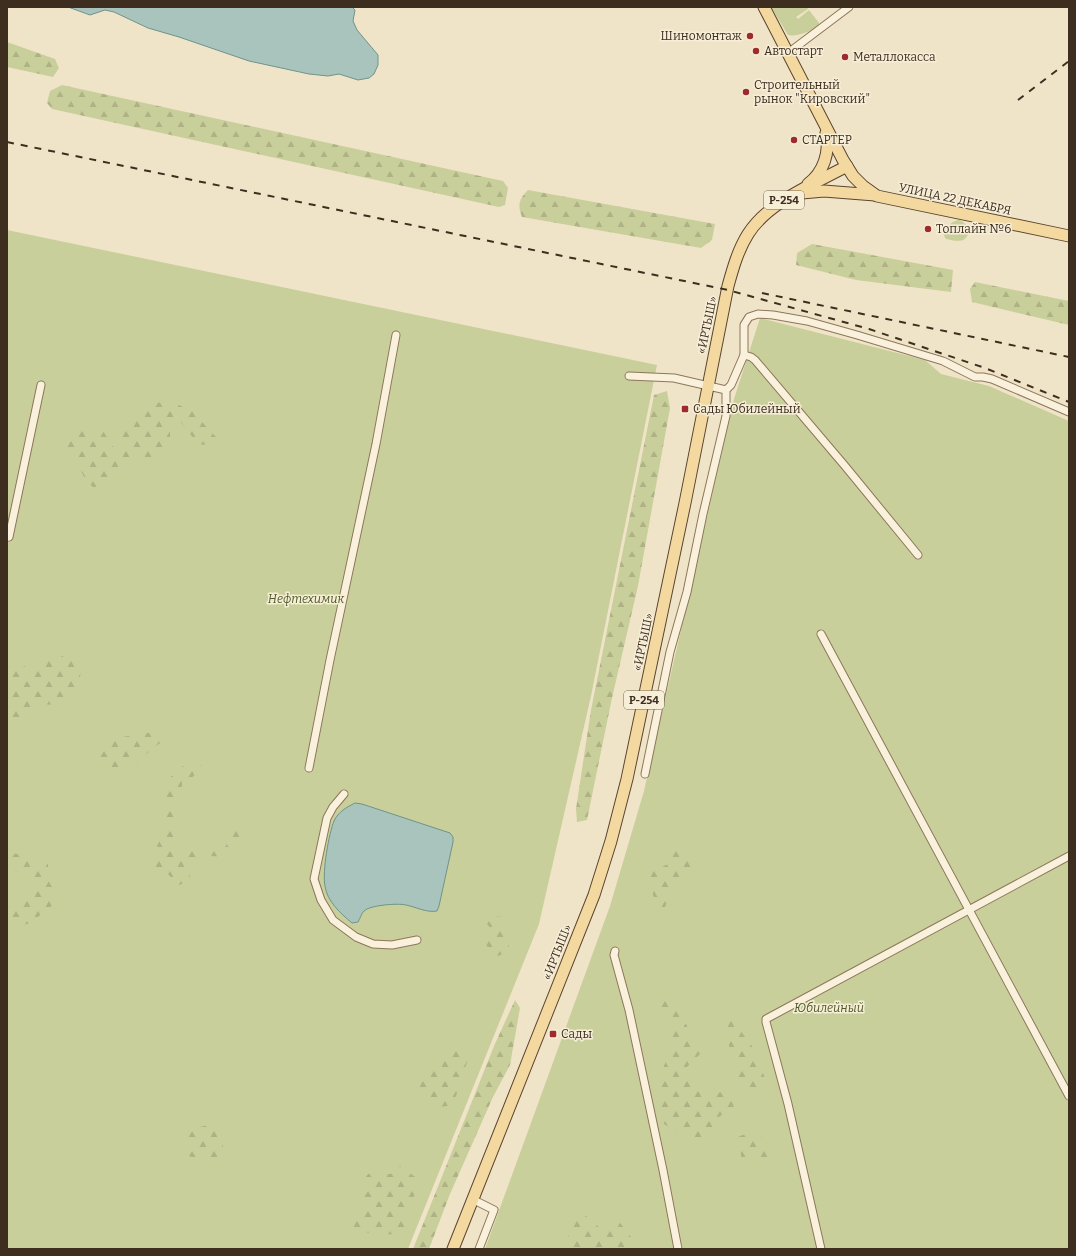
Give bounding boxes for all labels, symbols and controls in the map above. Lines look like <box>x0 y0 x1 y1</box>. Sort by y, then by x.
place label: Шиномонтаж <box>661 29 742 43</box>
marker: Шиномонтаж <box>745 31 755 41</box>
place label: Автостарт <box>764 44 823 58</box>
marker: Автостарт <box>751 46 761 56</box>
place label: Металлокасса <box>853 50 936 64</box>
marker: Металлокасса <box>840 52 850 62</box>
place label: Строительный рынок "Кировский" <box>754 78 870 106</box>
marker: Строительный рынок "Кировский" <box>741 87 751 97</box>
place label: СТАРТЕР <box>802 133 852 147</box>
marker: СТАРТЕР <box>789 135 799 145</box>
street label: УЛИЦА 22 ДЕКАБРЯ <box>897 180 1013 218</box>
road number: Р-254 <box>764 191 804 209</box>
place label: Топлайн №6 <box>936 222 1011 236</box>
marker: Топлайн №6 <box>923 224 933 234</box>
street label: «ИРТЫШ» <box>694 295 720 355</box>
place label: Сады Юбилейный <box>693 402 801 416</box>
marker: Сады Юбилейный <box>680 404 690 414</box>
park label: Нефтехимик <box>268 592 344 606</box>
street label: «ИРТЫШ» <box>630 612 656 672</box>
road number: Р-254 <box>624 691 664 709</box>
street label: «ИРТЫШ» <box>540 922 574 982</box>
park label: Юбилейный <box>794 1001 864 1015</box>
place label: Сады <box>561 1027 592 1041</box>
marker: Сады <box>548 1029 558 1039</box>

